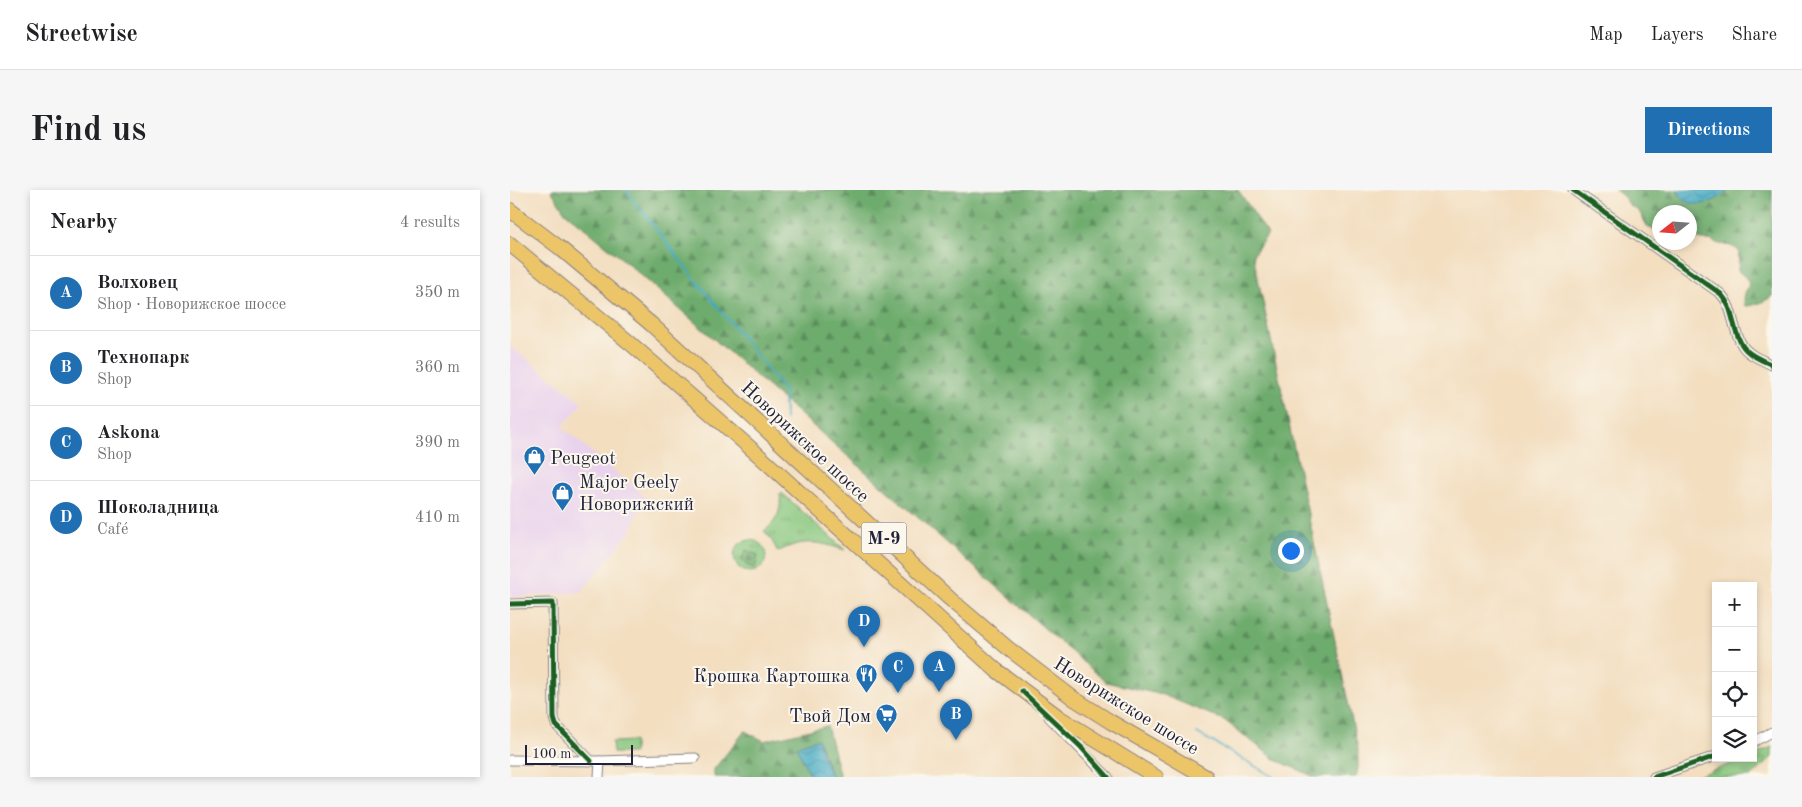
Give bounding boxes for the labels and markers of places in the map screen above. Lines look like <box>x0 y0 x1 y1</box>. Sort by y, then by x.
shop icon: Peugeot <box>522 445 546 476</box>
place label: Peugeot <box>550 450 616 469</box>
place label: Major Geely Новорижский <box>579 474 694 515</box>
shop icon: Major Geely Новорижский <box>551 480 575 511</box>
pin: D <box>848 606 880 647</box>
pin: A <box>923 651 955 692</box>
pin: C <box>882 652 914 693</box>
restaurant icon: Крошка Картошка <box>854 663 878 694</box>
place label: Крошка Картошка <box>693 668 851 687</box>
pin: B <box>940 699 972 740</box>
supermarket icon: Твой Дом <box>875 703 899 734</box>
place label: Твой Дом <box>789 708 871 727</box>

